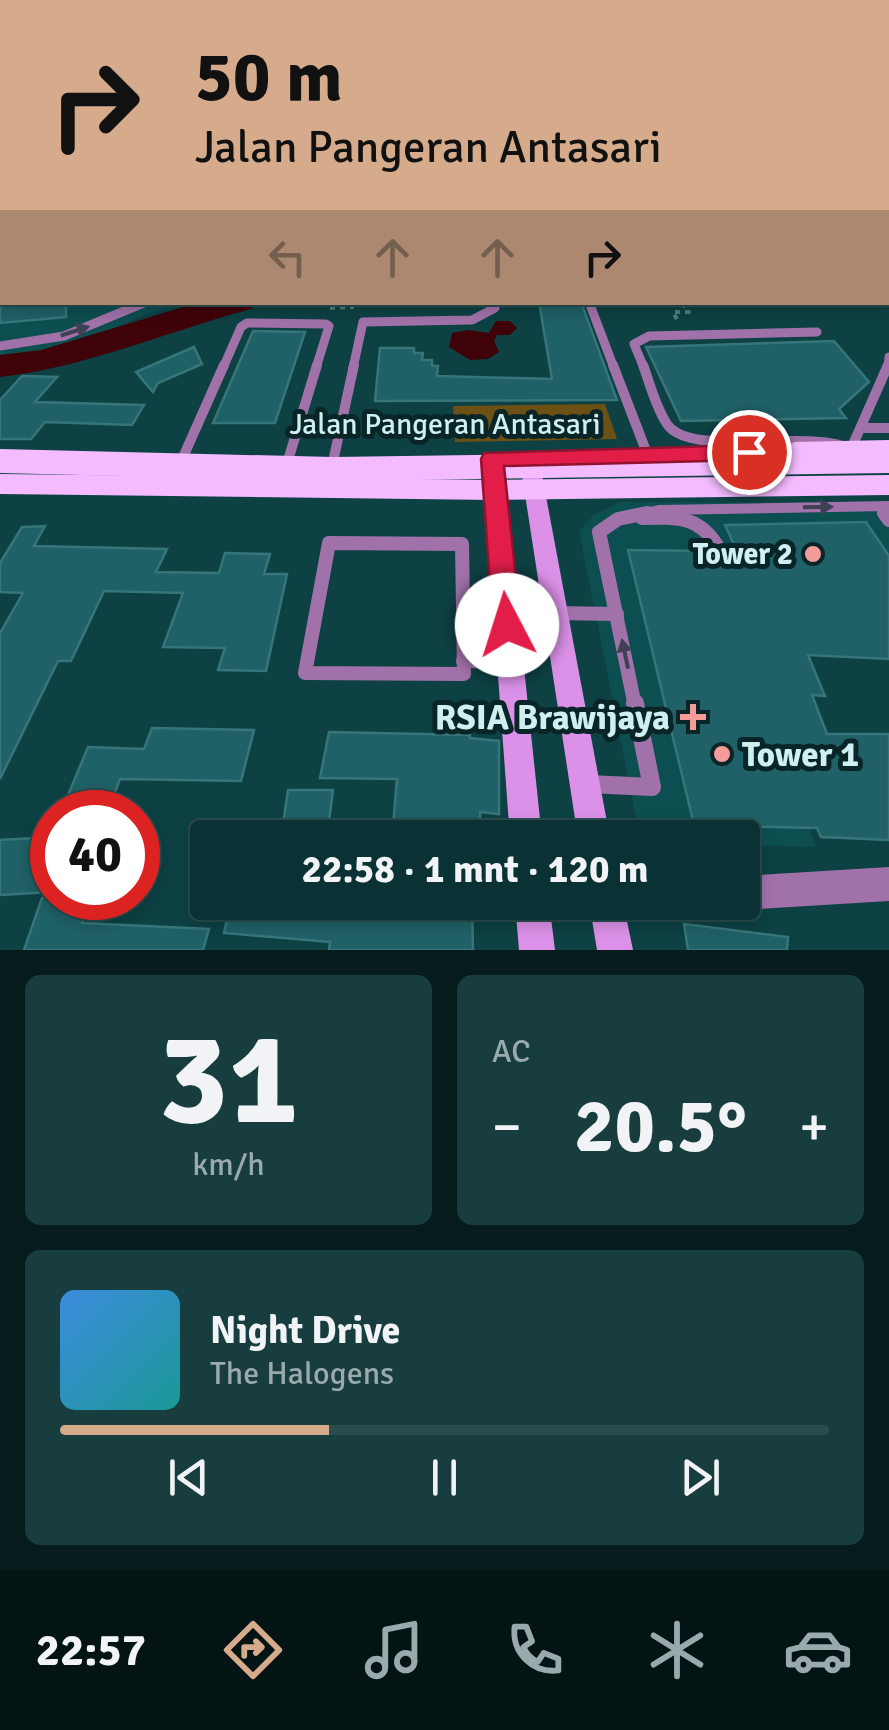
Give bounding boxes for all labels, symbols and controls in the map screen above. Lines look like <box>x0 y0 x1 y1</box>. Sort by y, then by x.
text: 50 m <box>195 34 343 120</box>
icon: right <box>30 40 160 170</box>
text: Jalan Pangeran Antasari <box>195 120 662 175</box>
icon: left <box>260 230 315 285</box>
icon: ahead <box>365 230 420 285</box>
icon: ahead <box>470 230 525 285</box>
icon: right <box>575 230 630 285</box>
one-way arrow <box>61 323 91 338</box>
street label: Jalan Pangeran Antasari <box>289 406 601 443</box>
pin <box>707 410 792 495</box>
icon: arrive <box>722 425 777 480</box>
one-way arrow <box>802 499 834 515</box>
place label: Tower 2 <box>693 536 793 573</box>
marker: Tower 2 <box>802 543 824 565</box>
position arrow <box>455 573 559 677</box>
one-way arrow <box>616 638 632 669</box>
place label: RSIA Brawijaya <box>435 696 670 739</box>
marker: RSIA Brawijaya <box>680 704 706 730</box>
place label: Tower 1 <box>742 733 859 776</box>
marker: Tower 1 <box>711 743 733 765</box>
speed limit sign: 40 <box>30 790 160 920</box>
text: 22:58 · 1 mnt · 120 m <box>301 846 649 893</box>
text: 31 <box>158 1000 299 1160</box>
text: AC <box>492 1032 530 1071</box>
text: 20.5° <box>574 1080 747 1173</box>
text: − <box>492 1093 522 1161</box>
text: + <box>799 1093 829 1161</box>
text: km/h <box>192 1145 265 1184</box>
text: Night Drive <box>210 1307 400 1354</box>
text: The Halogens <box>210 1354 394 1393</box>
icon: previous <box>161 1450 216 1505</box>
icon: pause <box>417 1450 472 1505</box>
icon: next <box>673 1450 728 1505</box>
icon: directions <box>218 1615 288 1685</box>
icon: music <box>359 1615 429 1685</box>
icon: phone <box>500 1615 570 1685</box>
icon: climate <box>642 1615 712 1685</box>
icon: car <box>783 1615 853 1685</box>
text: 22:57 <box>36 1623 146 1678</box>

